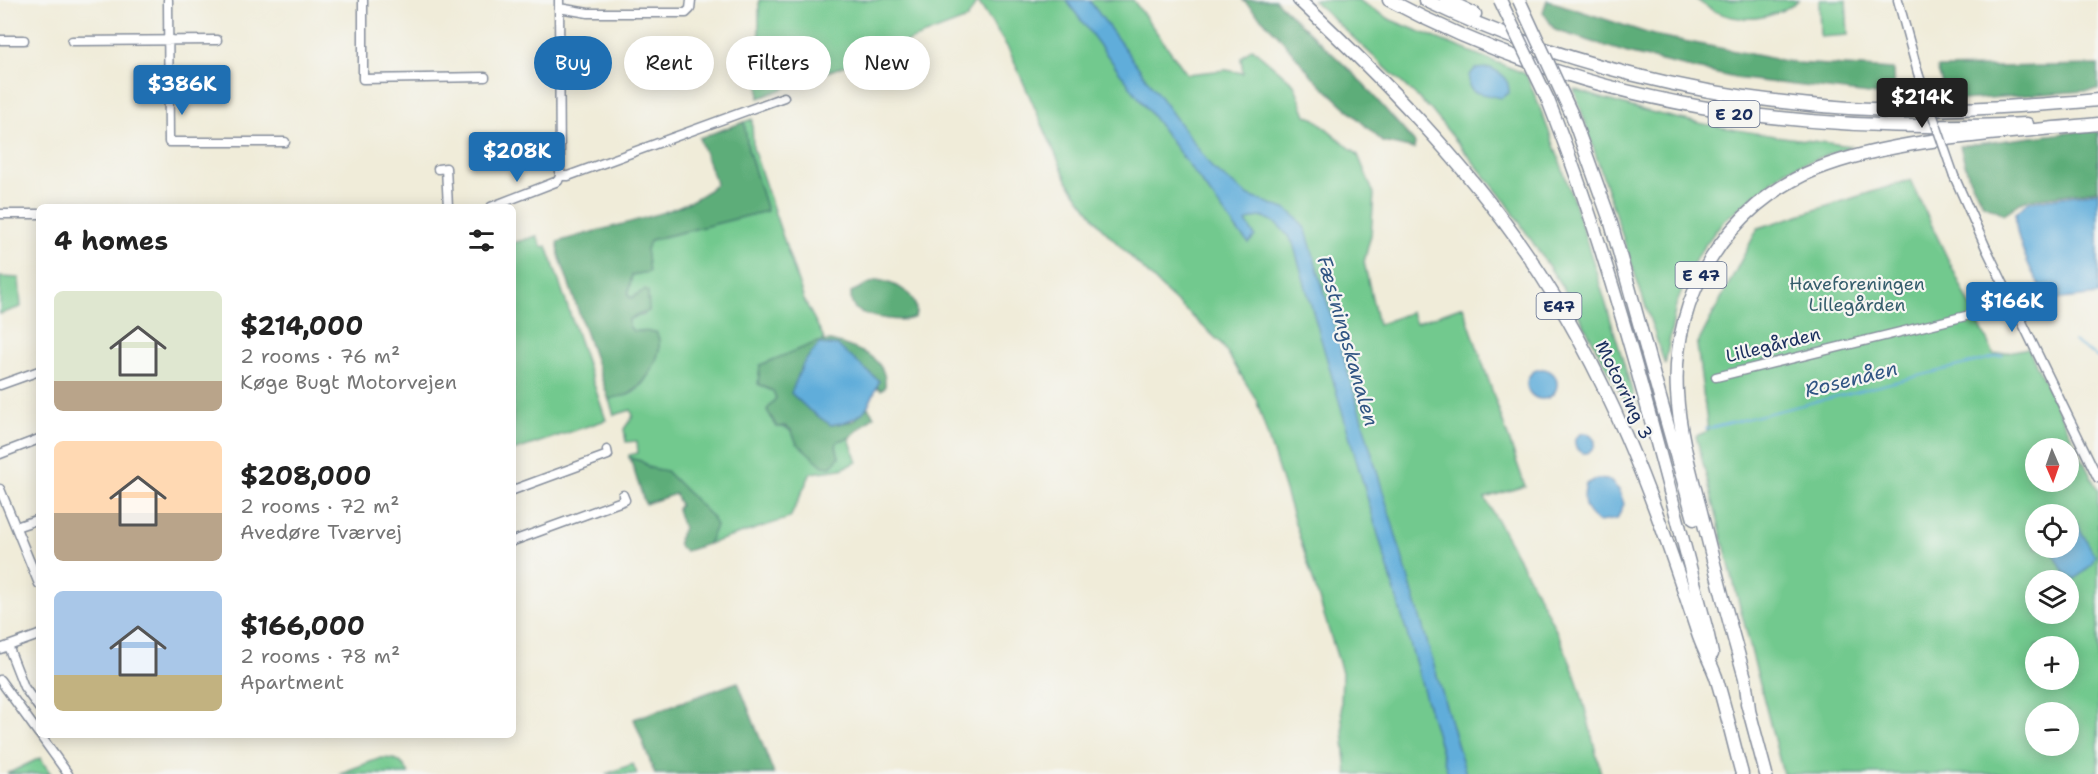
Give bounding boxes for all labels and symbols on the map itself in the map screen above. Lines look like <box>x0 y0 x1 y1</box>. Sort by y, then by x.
pin: $386K <box>140 65 224 116</box>
pin: $214K <box>1880 78 1964 129</box>
road number: E 20 <box>1708 101 1760 127</box>
pin: $208K <box>475 132 559 183</box>
water label: Fæstningskanalen <box>1311 253 1385 429</box>
road number: E 47 <box>1676 262 1726 288</box>
park label: Haveforeningen Lillegården <box>1789 272 1925 317</box>
pin: $166K <box>1970 282 2054 333</box>
road number: E47 <box>1536 293 1582 319</box>
street label: Lillegården <box>1723 322 1823 368</box>
street label: Motorring 3 <box>1590 337 1658 443</box>
water label: Rosenåen <box>1802 355 1900 403</box>
north arrow <box>2025 438 2079 492</box>

